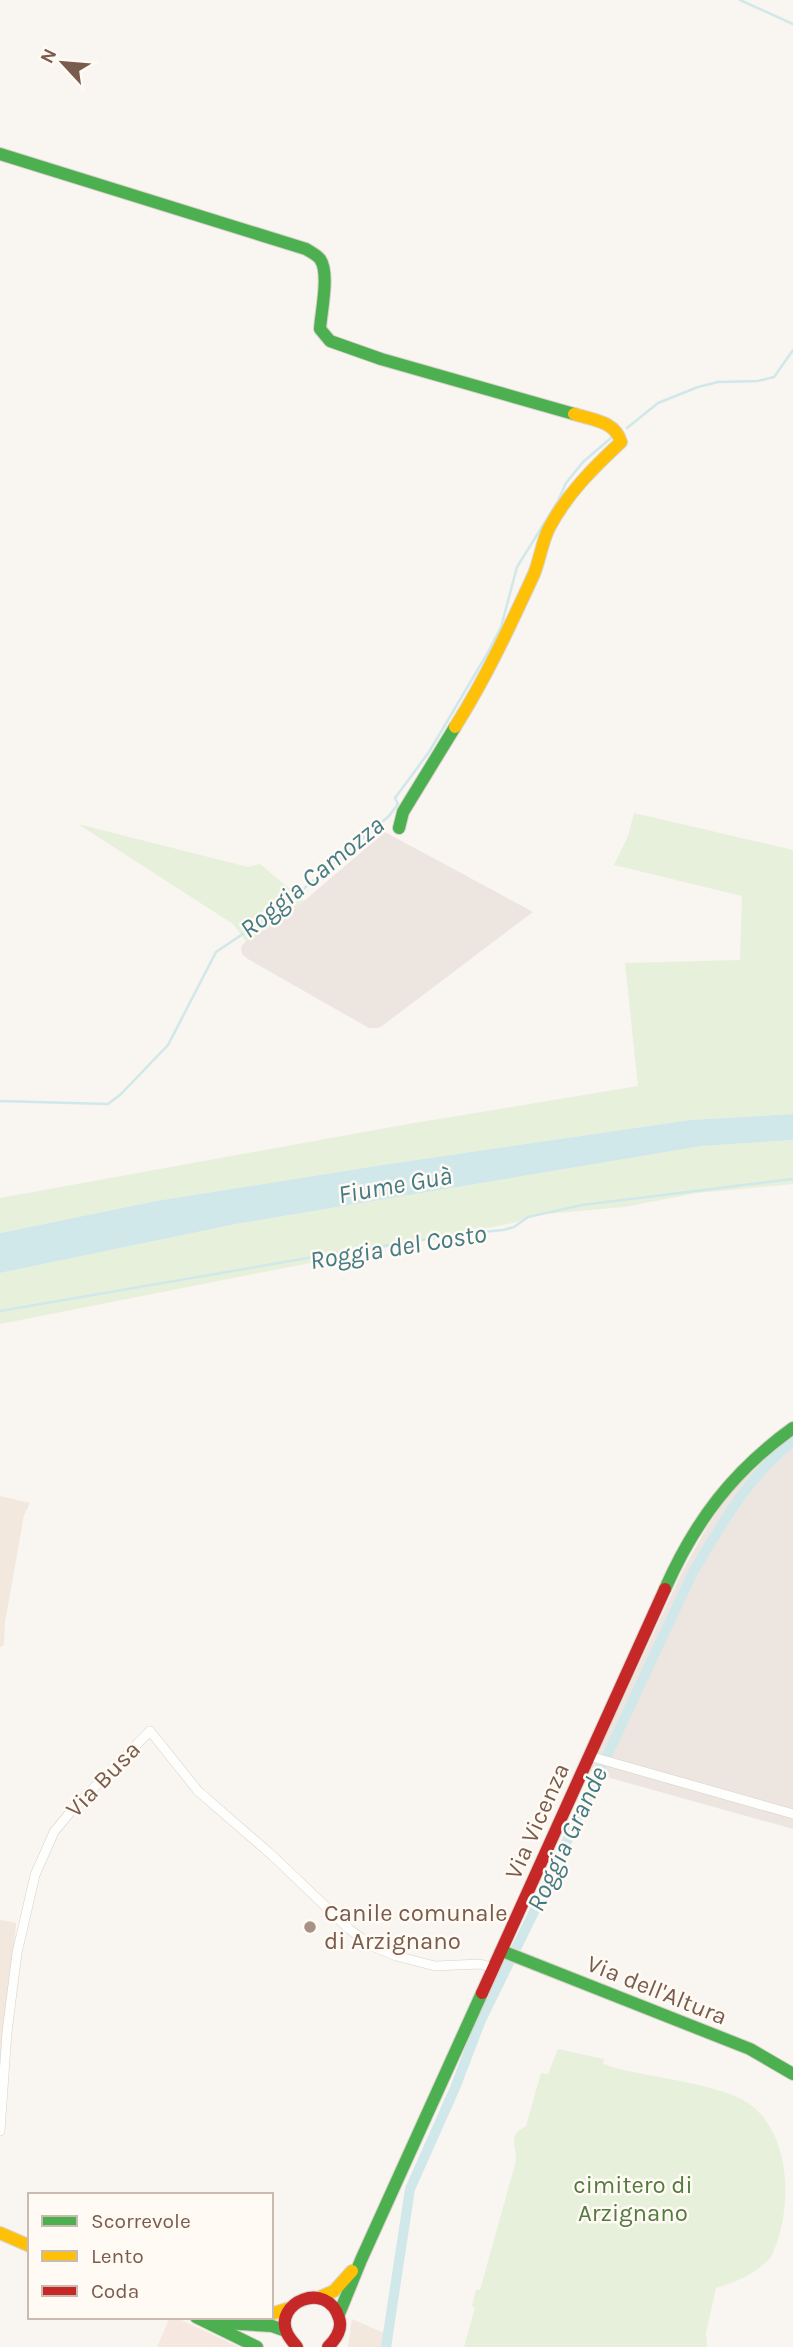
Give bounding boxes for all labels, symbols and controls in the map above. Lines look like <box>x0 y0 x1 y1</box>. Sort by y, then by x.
north arrow <box>28 28 98 98</box>
text: N <box>36 45 61 67</box>
water label: Roggia Camozza <box>234 809 390 945</box>
water label: Fiume Guà <box>336 1160 454 1210</box>
water label: Roggia del Costo <box>308 1218 489 1276</box>
street label: Via Busa <box>60 1735 146 1823</box>
street label: Via Vicenza <box>499 1759 575 1883</box>
water label: Roggia Grande <box>520 1762 614 1916</box>
place label: Canile comunale di Arzignano <box>324 1899 508 1955</box>
marker: Canile comunale di Arzignano <box>302 1919 318 1935</box>
street label: Via dell'Altura <box>583 1949 731 2031</box>
park label: cimitero di Arzignano <box>573 2171 693 2227</box>
legend <box>28 2193 273 2319</box>
text: Scorrevole <box>91 2209 191 2233</box>
text: Lento <box>91 2244 144 2268</box>
text: Coda <box>91 2279 139 2303</box>

